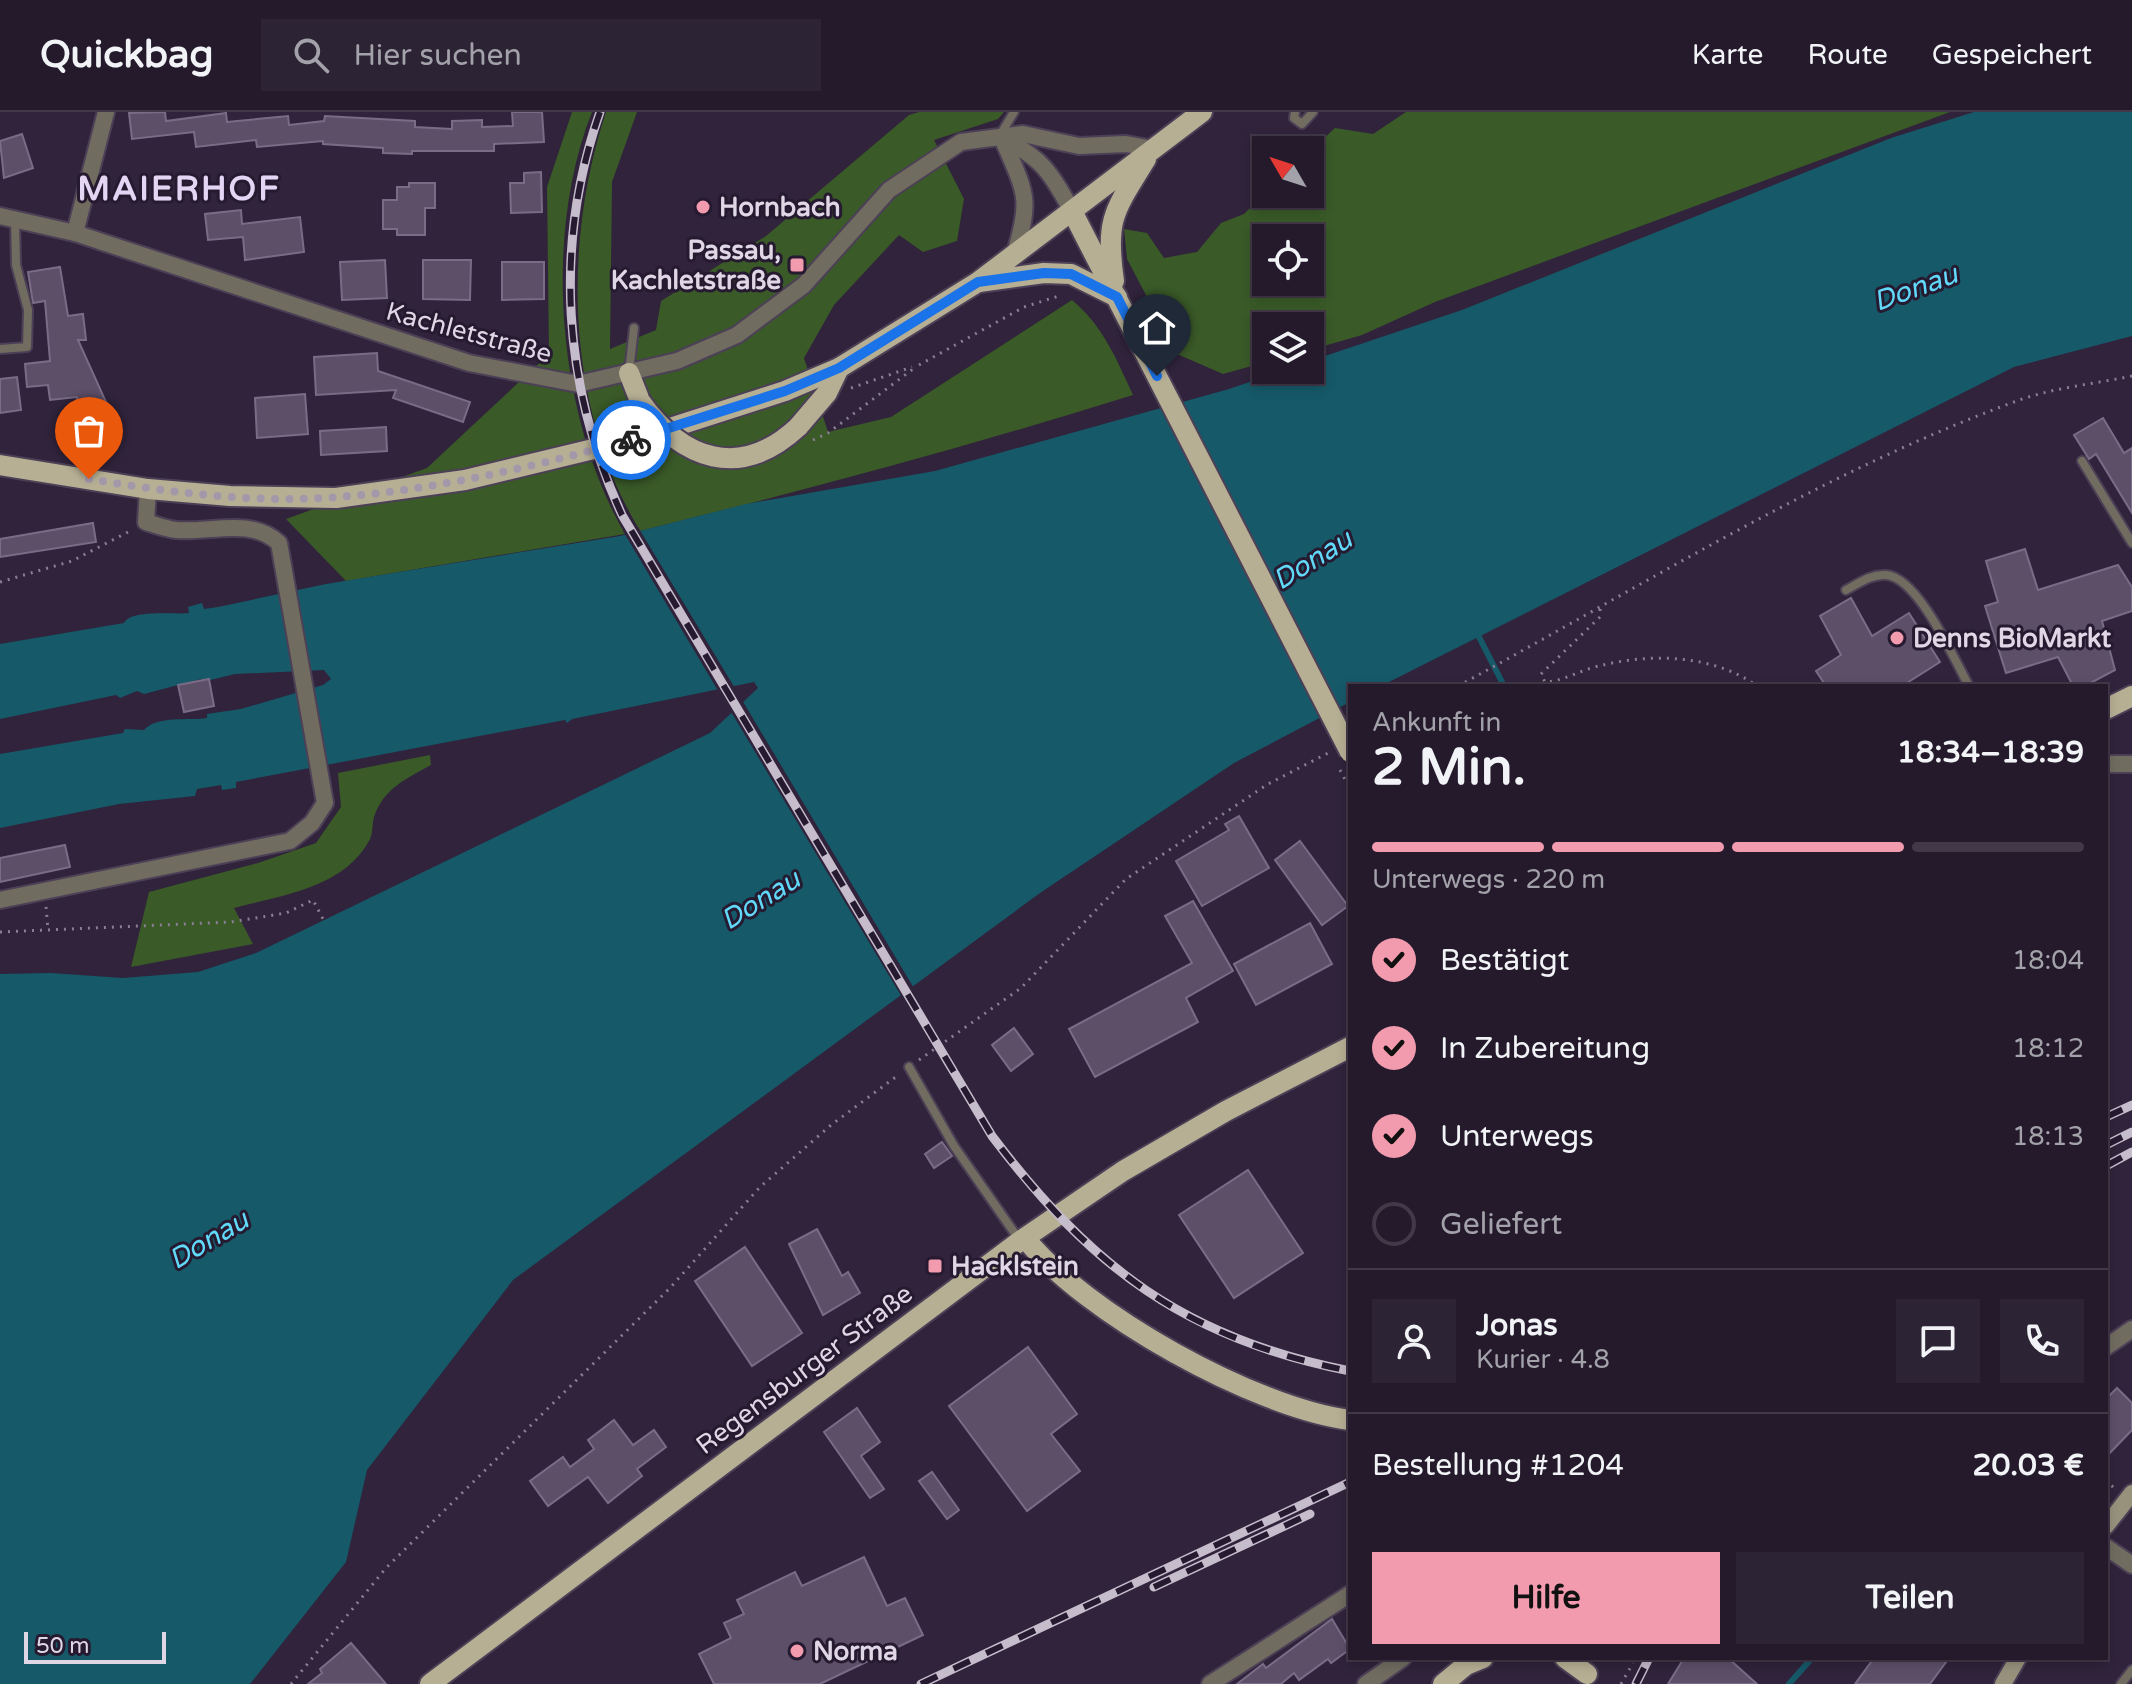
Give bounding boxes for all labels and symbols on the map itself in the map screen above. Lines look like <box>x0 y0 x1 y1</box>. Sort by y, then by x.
north arrow <box>1252 136 1324 208</box>
district label: MAIERHOF <box>77 169 281 210</box>
place label: Hornbach <box>719 192 841 223</box>
marker: Hornbach <box>694 198 712 216</box>
place label: Passau, Kachletstraße <box>611 235 781 296</box>
marker: Passau, Kachletstraße <box>788 256 806 274</box>
water label: Donau <box>1869 256 1964 319</box>
pin <box>1123 294 1191 376</box>
street label: Kachletstraße <box>383 295 555 369</box>
pin <box>55 397 123 479</box>
courier <box>591 400 671 480</box>
water label: Donau <box>1267 521 1360 597</box>
place label: Denns BioMarkt <box>1913 623 2111 654</box>
marker: Denns BioMarkt <box>1888 629 1906 647</box>
water label: Donau <box>715 861 808 937</box>
water label: Donau <box>162 1202 256 1277</box>
place label: Hacklstein <box>951 1251 1079 1282</box>
marker: Hacklstein <box>926 1257 944 1275</box>
street label: Regensburger Straße <box>690 1278 919 1461</box>
scale bar <box>24 1628 166 1664</box>
place label: Norma <box>813 1636 898 1667</box>
marker: Norma <box>788 1642 806 1660</box>

